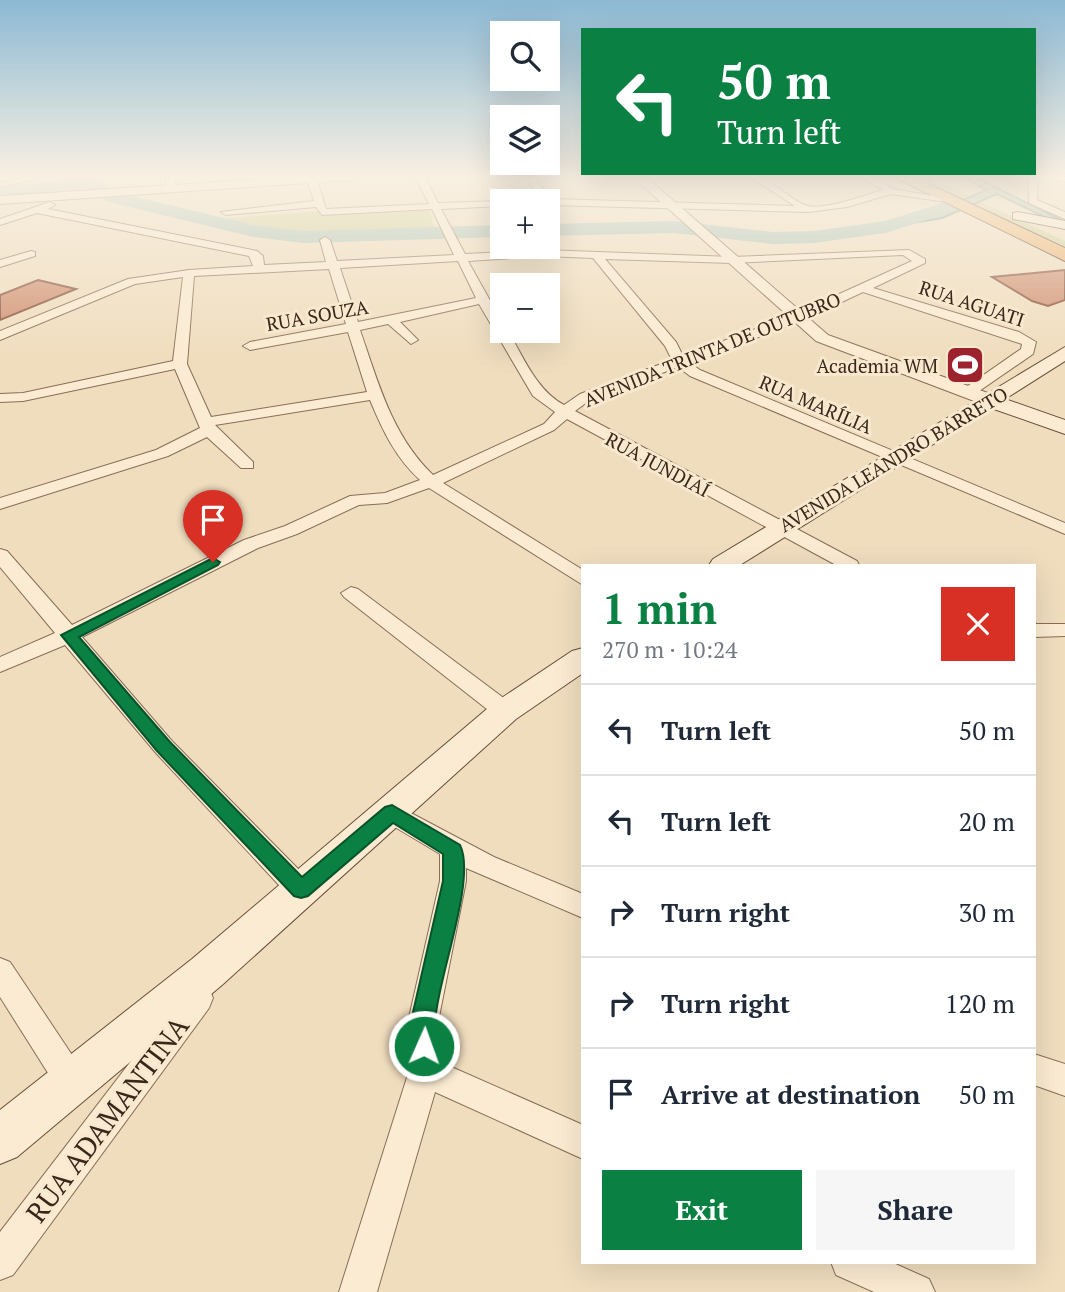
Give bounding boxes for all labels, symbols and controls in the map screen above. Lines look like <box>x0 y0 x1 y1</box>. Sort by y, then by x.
map controls <box>490 21 560 343</box>
button: search <box>490 21 560 91</box>
text: 50 m <box>717 48 831 113</box>
icon: left <box>602 56 693 147</box>
button: layers <box>490 105 560 175</box>
text: Turn left <box>717 111 841 153</box>
button: + <box>490 189 560 259</box>
button: − <box>490 273 560 343</box>
street label: RUA AGUATI <box>916 274 1028 332</box>
street label: AVENIDA TRINTA DE OUTUBRO <box>580 286 844 412</box>
street label: RUA SOUZA <box>264 294 370 336</box>
sports icon: Academia WM <box>944 344 986 386</box>
place label: Academia WM <box>817 353 938 378</box>
street label: RUA MARÍLIA <box>756 369 876 439</box>
street label: AVENIDA LEANDRO BARRETO <box>774 381 1012 537</box>
street label: RUA JUNDIAÍ <box>601 426 715 502</box>
pin <box>183 490 243 562</box>
icon: arrive <box>194 501 232 539</box>
text: 1 min <box>602 580 717 636</box>
button: close <box>941 587 1015 661</box>
text: 270 m · 10:24 <box>602 634 737 665</box>
icon: left <box>602 711 640 749</box>
text: Turn left <box>661 713 771 747</box>
text: 50 m <box>959 713 1015 747</box>
icon: left <box>602 802 640 840</box>
text: Turn left <box>661 804 771 838</box>
text: 20 m <box>959 804 1015 838</box>
icon: right <box>602 893 640 931</box>
text: Turn right <box>661 895 790 929</box>
text: 30 m <box>959 895 1015 929</box>
icon: right <box>602 984 640 1022</box>
text: Turn right <box>661 986 790 1020</box>
text: 120 m <box>945 986 1015 1020</box>
street label: RUA ADAMANTINA <box>17 1008 197 1229</box>
position arrow <box>387 1009 461 1083</box>
icon: arrive <box>602 1075 640 1113</box>
text: Arrive at destination <box>661 1077 920 1111</box>
text: 50 m <box>959 1077 1015 1111</box>
button: Exit <box>602 1170 802 1250</box>
button: Share <box>816 1170 1015 1250</box>

